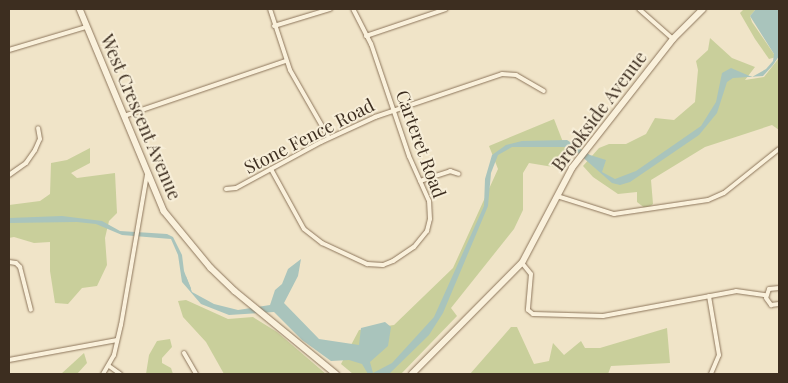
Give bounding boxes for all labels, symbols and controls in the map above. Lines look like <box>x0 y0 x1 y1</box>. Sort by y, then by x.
street label: West Crescent Avenue <box>96 30 186 204</box>
street label: Brookside Avenue <box>547 47 651 175</box>
street label: Carteret Road <box>391 87 451 201</box>
street label: Stone Fence Road <box>240 94 378 178</box>

